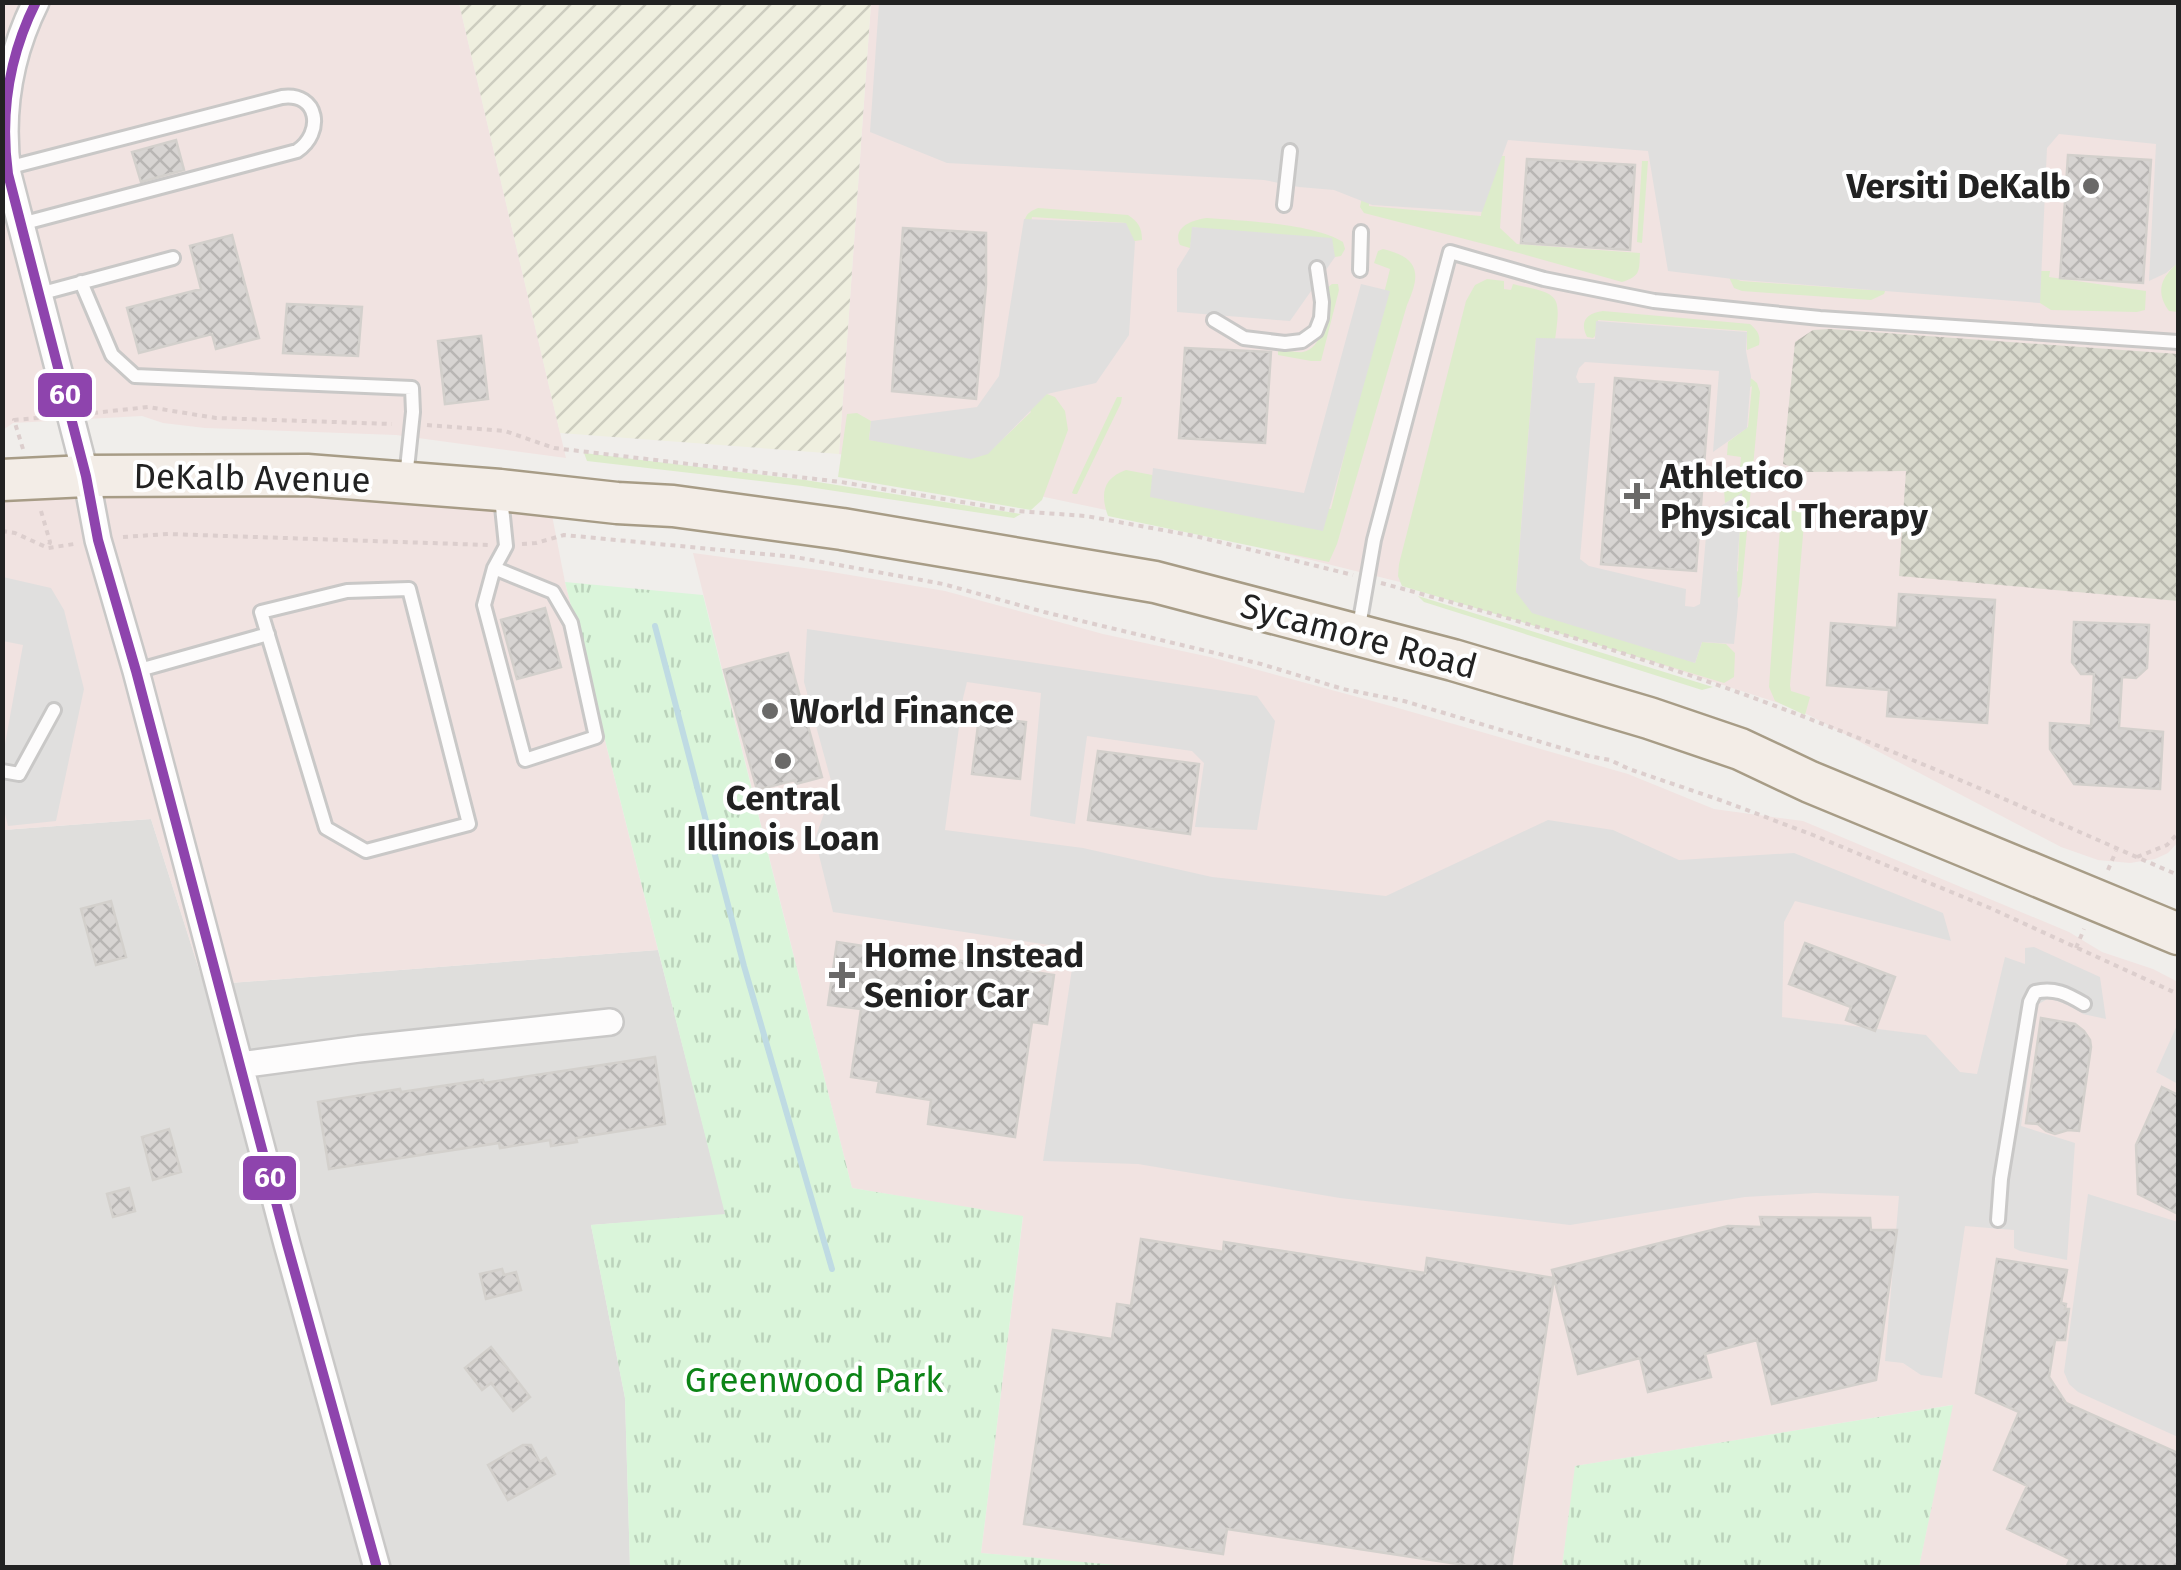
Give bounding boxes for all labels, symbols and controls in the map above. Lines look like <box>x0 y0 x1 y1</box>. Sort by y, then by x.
place label: Versiti DeKalb <box>1845 165 2071 207</box>
marker: Versiti DeKalb <box>2080 175 2102 197</box>
line badge: 60 <box>36 371 94 419</box>
text: 60 <box>49 378 81 411</box>
street label: DeKalb Avenue <box>133 455 371 501</box>
place label: Athletico Physical Therapy <box>1659 455 1929 537</box>
marker: Athletico Physical Therapy <box>1624 483 1650 509</box>
street label: Sycamore Road <box>1236 584 1482 688</box>
place label: World Finance <box>790 690 1014 732</box>
marker: World Finance <box>759 700 781 722</box>
marker: Central Illinois Loan <box>772 750 794 772</box>
place label: Central Illinois Loan <box>686 777 880 859</box>
place label: Home Instead Senior Car <box>864 934 1084 1016</box>
marker: Home Instead Senior Car <box>829 962 855 988</box>
line badge: 60 <box>241 1154 298 1202</box>
text: 60 <box>254 1161 286 1194</box>
park label: Greenwood Park <box>685 1359 943 1401</box>

